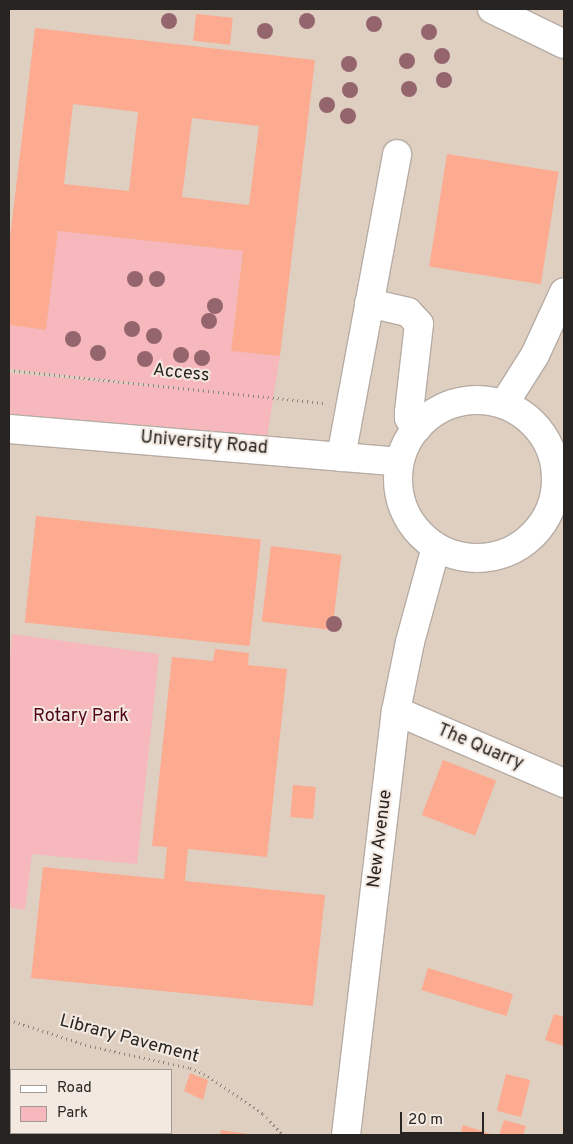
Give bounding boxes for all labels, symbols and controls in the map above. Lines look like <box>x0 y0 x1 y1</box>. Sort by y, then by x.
street label: Access <box>152 360 210 388</box>
street label: University Road <box>139 428 269 460</box>
park label: Rotary Park <box>33 706 129 728</box>
street label: The Quarry <box>434 720 526 776</box>
street label: New Avenue <box>364 788 398 890</box>
street label: Library Pavement <box>57 1011 201 1069</box>
legend <box>10 1069 172 1134</box>
text: Road <box>57 1079 92 1098</box>
scale bar <box>403 1102 487 1134</box>
text: Park <box>57 1104 88 1123</box>
text: 20 m <box>408 1111 443 1130</box>

